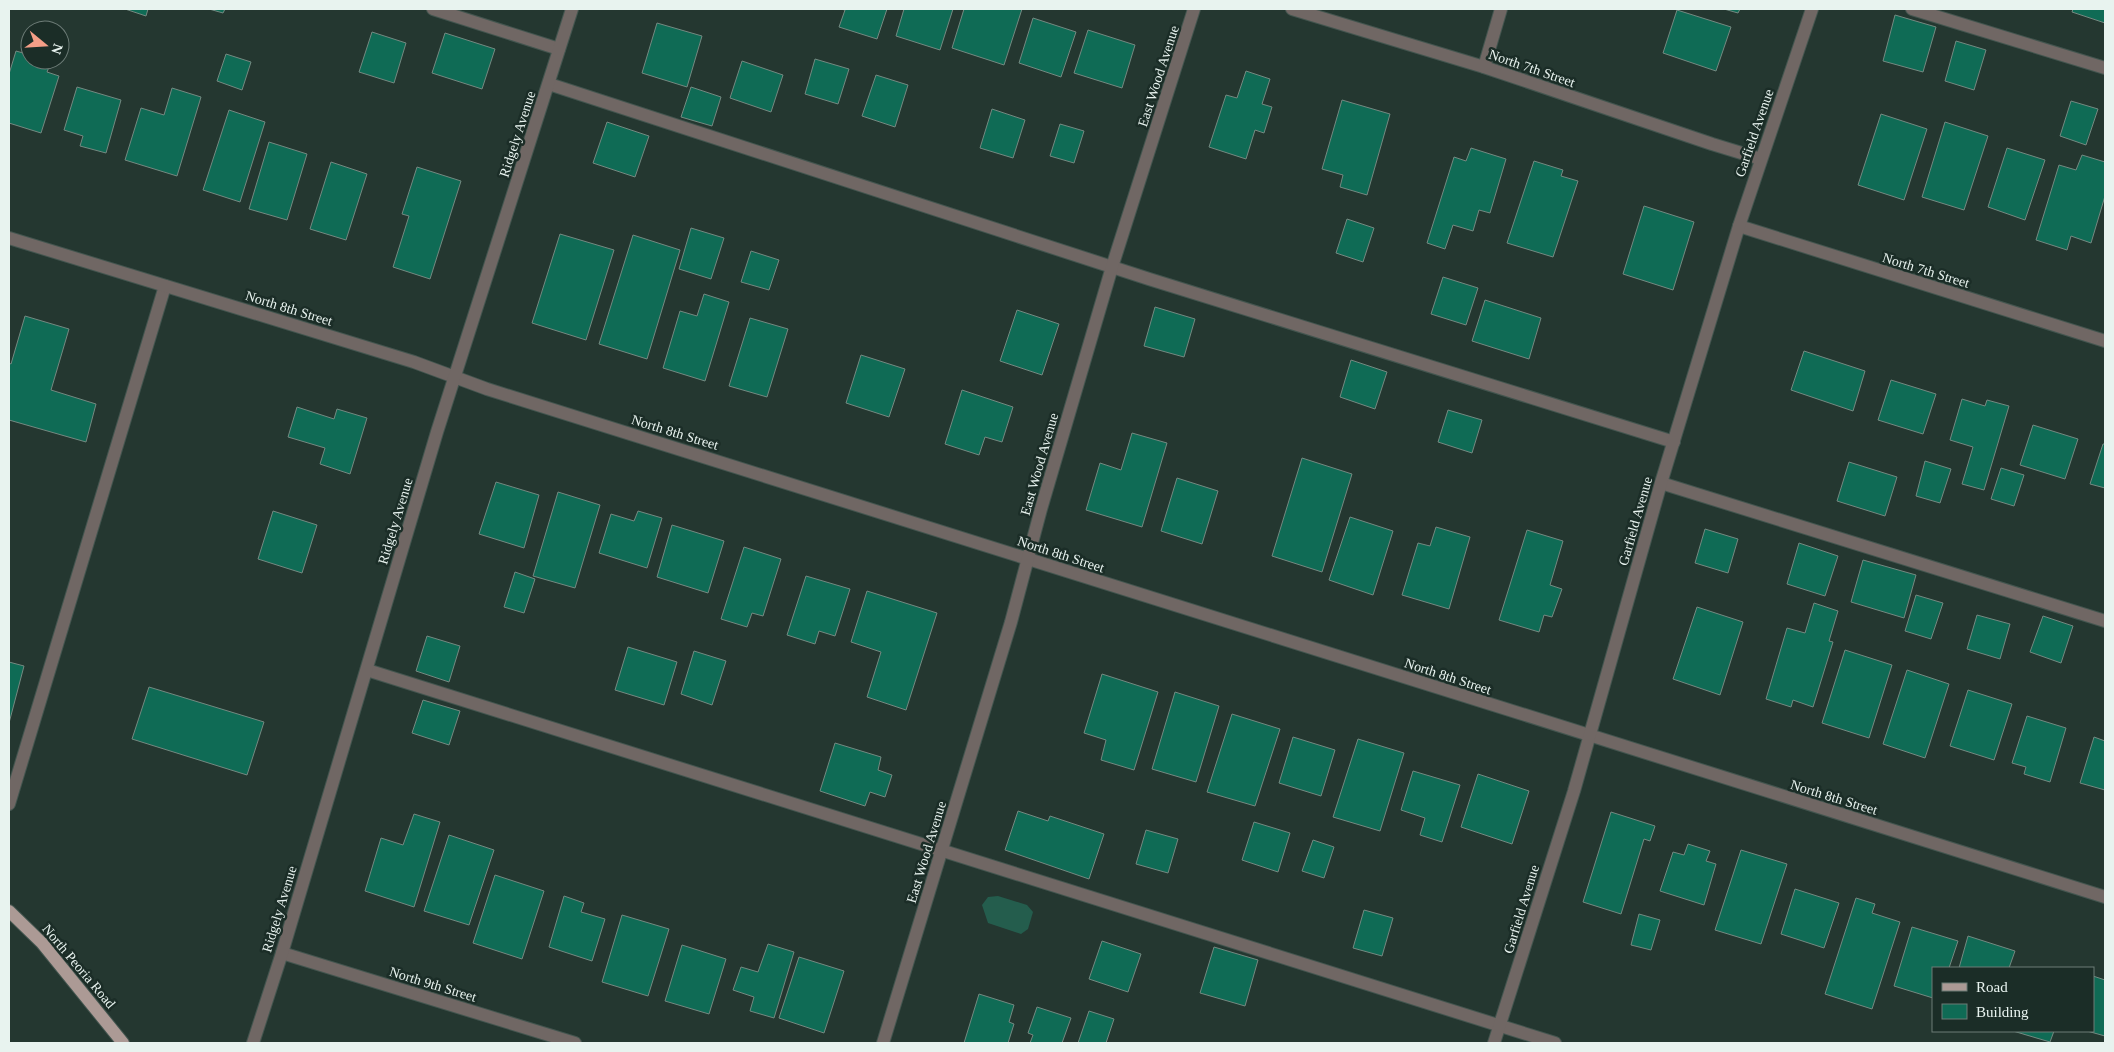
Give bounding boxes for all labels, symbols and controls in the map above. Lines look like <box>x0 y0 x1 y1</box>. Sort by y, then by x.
north arrow <box>20 20 70 70</box>
street label: East Wood Avenue <box>1135 24 1182 129</box>
text: N <box>48 42 66 56</box>
street label: North 7th Street <box>1487 47 1577 90</box>
street label: Garfield Avenue <box>1732 87 1777 179</box>
street label: Ridgely Avenue <box>497 89 538 179</box>
street label: North 7th Street <box>1881 250 1971 291</box>
street label: North 8th Street <box>244 288 334 329</box>
street label: East Wood Avenue <box>1018 411 1061 517</box>
street label: North 8th Street <box>630 412 720 453</box>
street label: Garfield Avenue <box>1616 475 1655 567</box>
street label: Ridgely Avenue <box>375 476 416 566</box>
street label: North 8th Street <box>1016 533 1106 576</box>
street label: North 8th Street <box>1403 655 1493 698</box>
street label: North 8th Street <box>1789 777 1879 818</box>
street label: East Wood Avenue <box>904 799 949 905</box>
street label: Garfield Avenue <box>1501 863 1542 955</box>
street label: Ridgely Avenue <box>259 864 300 954</box>
street label: North Peoria Road <box>39 921 118 1011</box>
street label: North 9th Street <box>388 964 478 1005</box>
legend <box>1932 967 2094 1032</box>
text: Road <box>1976 979 2008 995</box>
text: Building <box>1976 1004 2029 1020</box>

